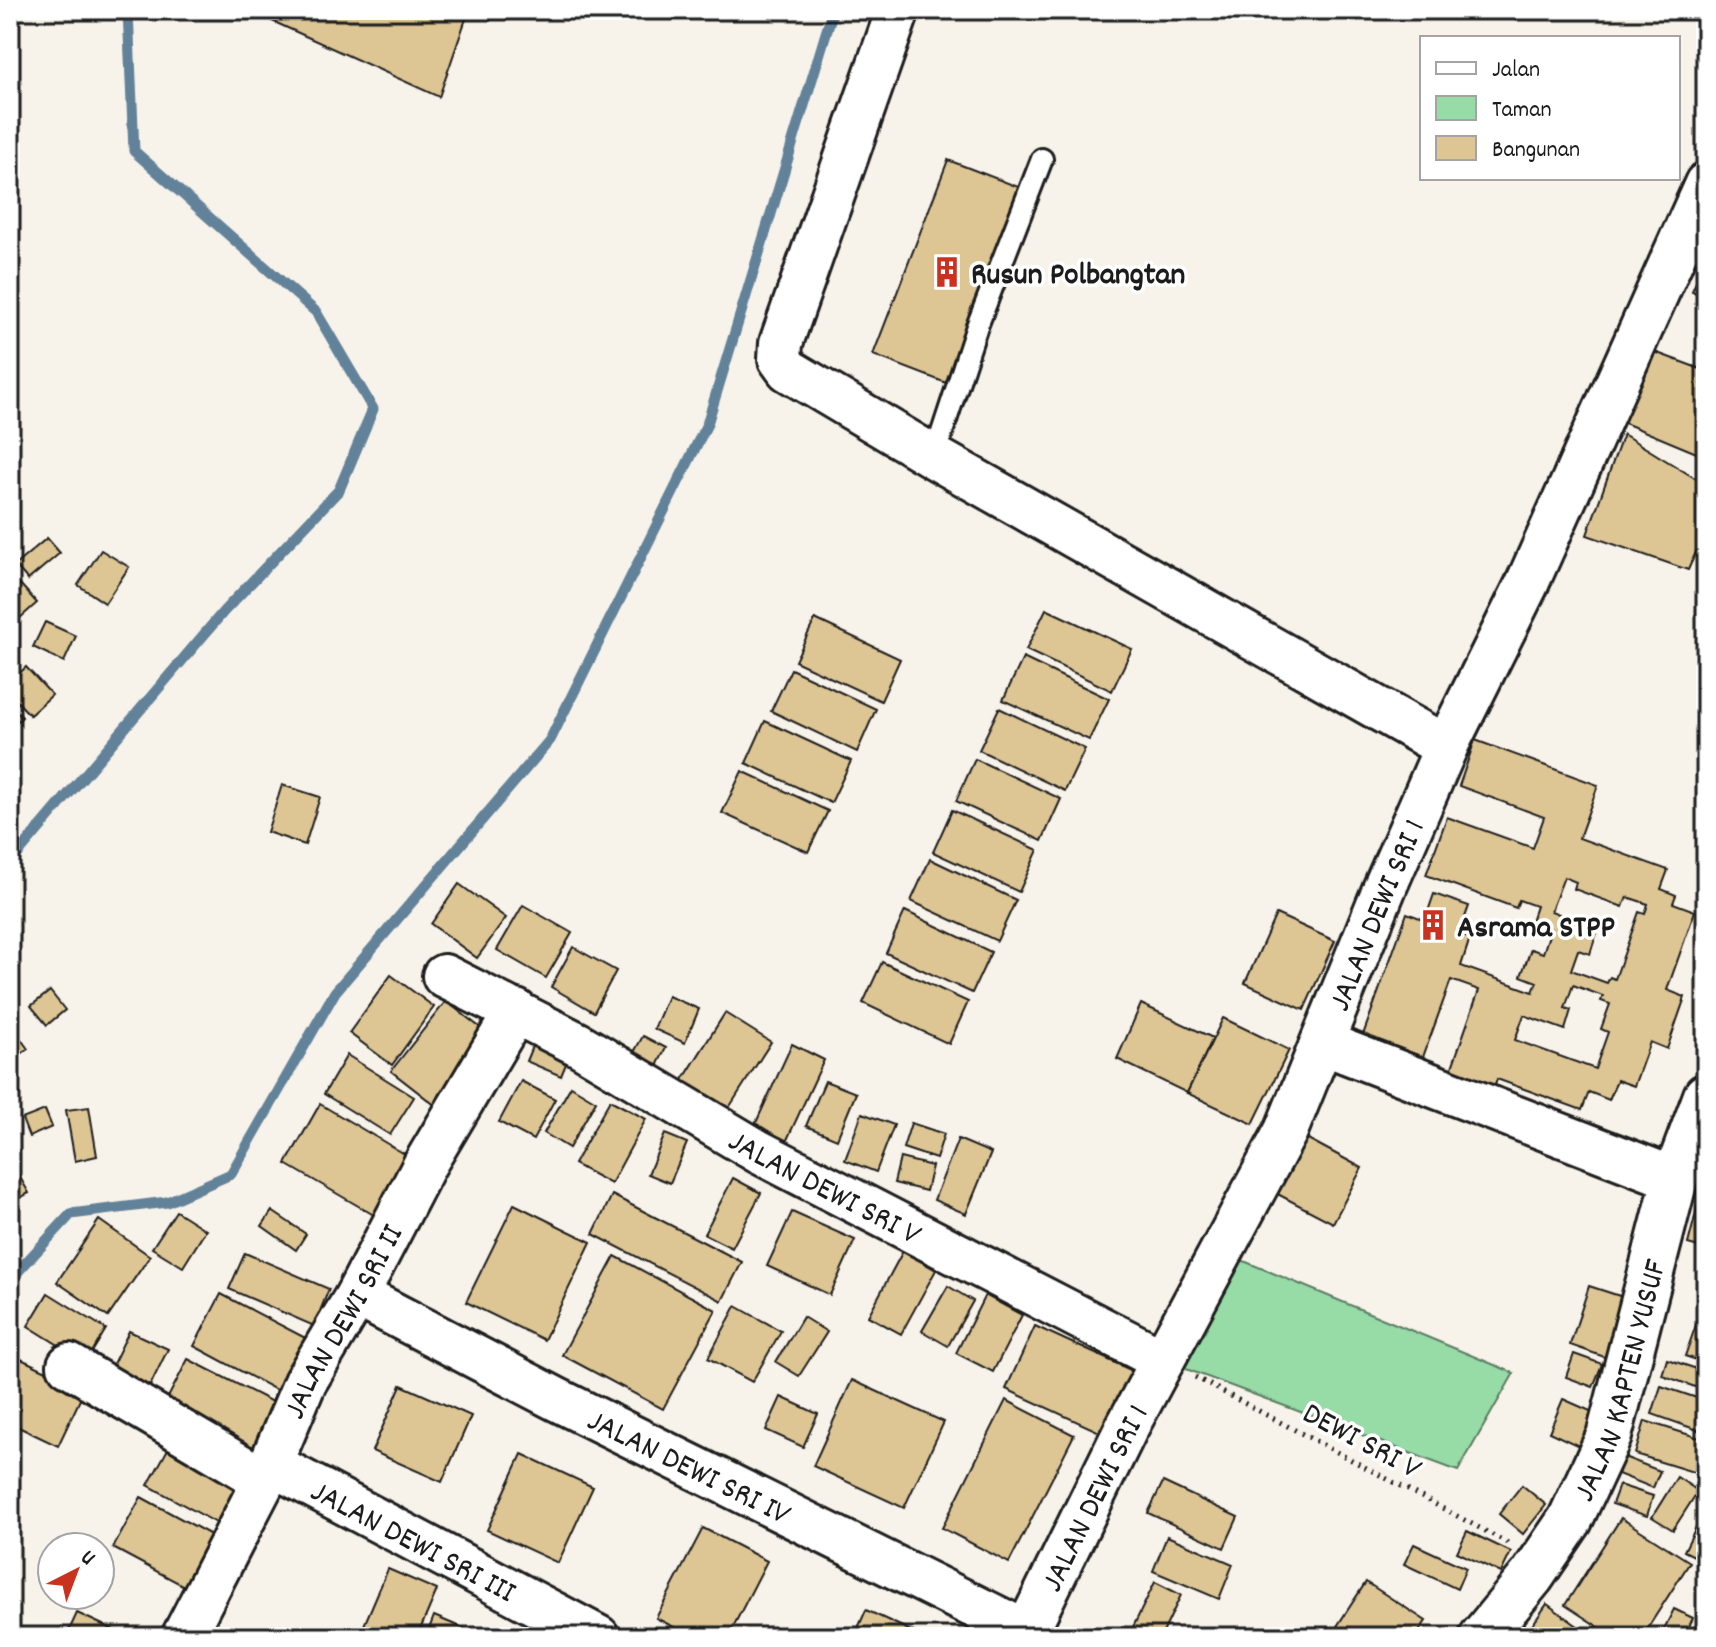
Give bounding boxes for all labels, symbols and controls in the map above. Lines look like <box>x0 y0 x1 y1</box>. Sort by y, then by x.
legend <box>1420 36 1680 180</box>
text: Jalan <box>1492 54 1540 88</box>
text: Taman <box>1492 94 1552 128</box>
text: Bangunan <box>1492 134 1580 168</box>
place label: Rusun Polbangtan <box>971 254 1185 300</box>
building icon: Rusun Polbangtan <box>930 255 964 289</box>
street label: JALAN DEWI SRI 1 <box>1319 813 1440 1019</box>
place label: Asrama STPP <box>1457 907 1615 953</box>
building icon: Asrama STPP <box>1416 908 1450 942</box>
street label: JALAN DEWI SRI V <box>718 1121 929 1260</box>
street label: JALAN DEWI SRI II <box>274 1217 418 1427</box>
street label: JALAN KAPTEN YUSUF <box>1564 1255 1681 1510</box>
street label: DEWI SRI V <box>1293 1393 1429 1494</box>
street label: JALAN DEWI SRI 1 <box>1032 1397 1163 1601</box>
street label: JALAN DEWI SRI IV <box>578 1400 798 1540</box>
street label: JALAN DEWI SRI III <box>301 1471 523 1617</box>
north arrow <box>36 1531 116 1611</box>
text: U <box>73 1544 101 1574</box>

